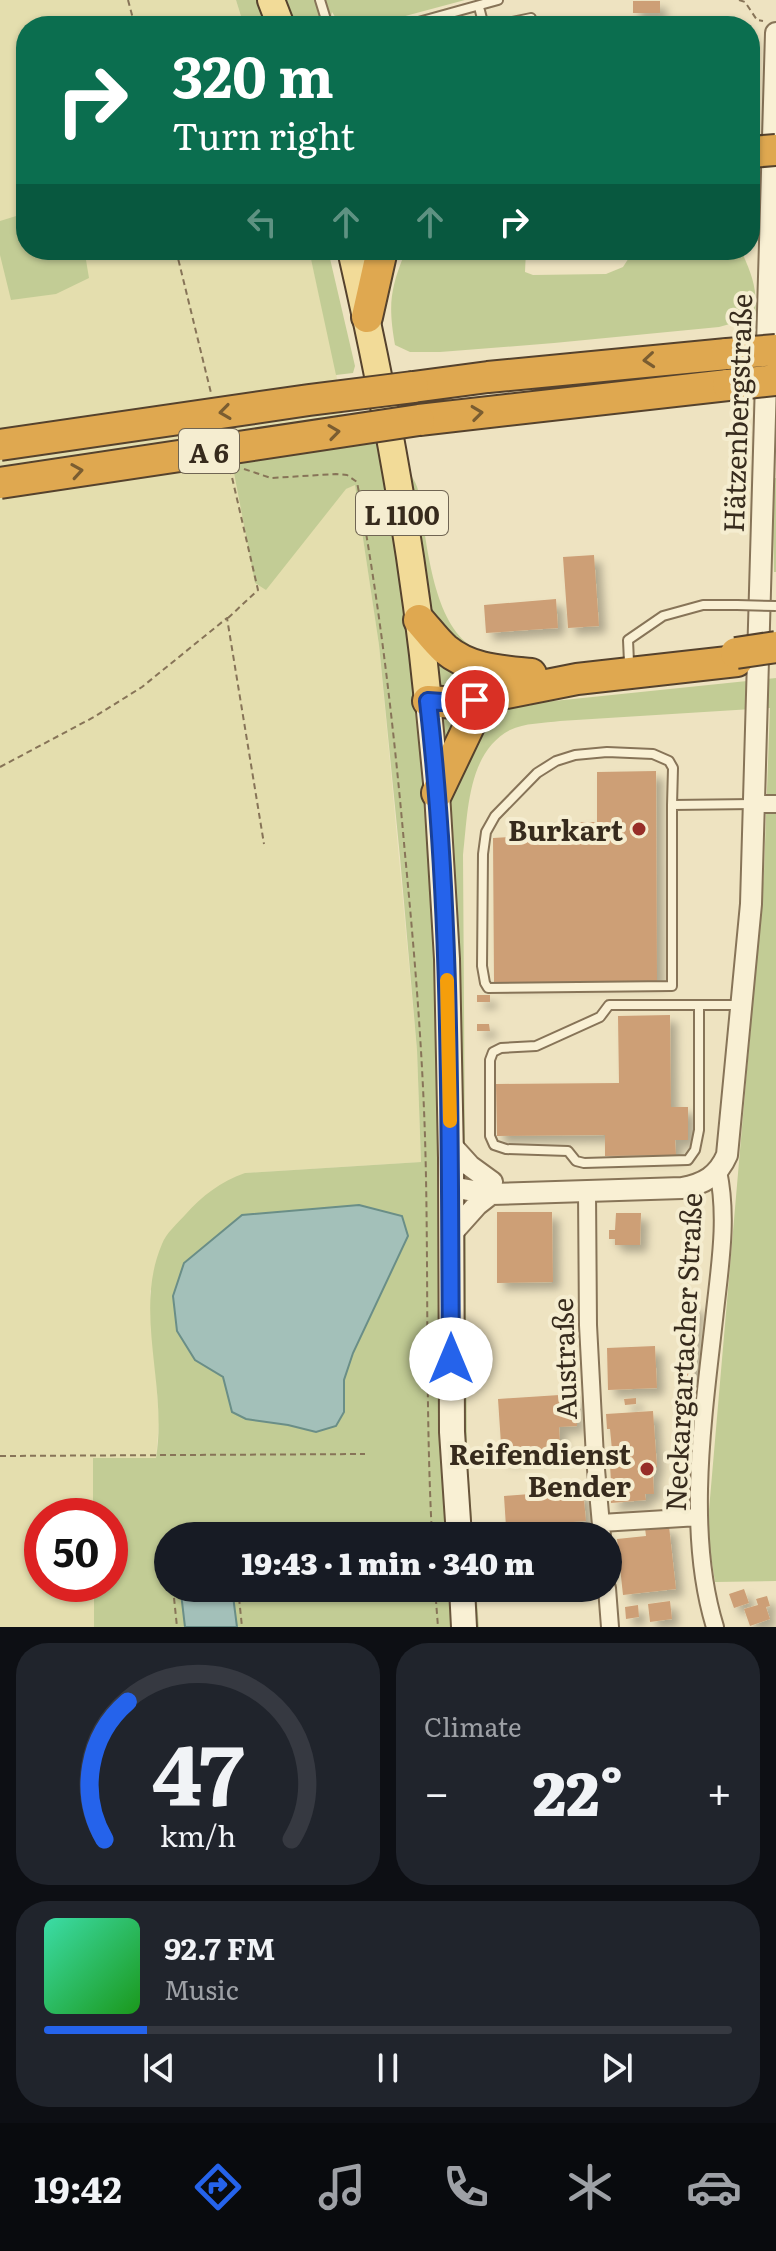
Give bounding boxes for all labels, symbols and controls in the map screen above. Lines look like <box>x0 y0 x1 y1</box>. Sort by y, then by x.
text: 320 m <box>172 32 334 115</box>
icon: right <box>40 48 144 152</box>
text: Turn right <box>172 108 355 161</box>
icon: left <box>240 200 284 244</box>
icon: ahead <box>324 200 368 244</box>
icon: ahead <box>408 200 452 244</box>
icon: right <box>492 200 536 244</box>
street label: Hätzenbergstraße <box>711 293 761 533</box>
one-way arrow <box>642 352 655 369</box>
one-way arrow <box>218 403 232 420</box>
one-way arrow <box>470 405 484 422</box>
one-way arrow <box>327 424 341 441</box>
road number: A 6 <box>179 429 239 473</box>
one-way arrow <box>70 463 84 480</box>
road number: L 1100 <box>356 491 448 535</box>
pin <box>441 666 509 734</box>
icon: arrive <box>453 678 497 722</box>
place label: Burkart <box>508 808 624 850</box>
marker: Burkart <box>630 820 648 838</box>
street label: Neckargartacher Straße <box>653 1192 711 1512</box>
street label: Austraße <box>540 1297 586 1421</box>
position arrow <box>409 1317 493 1401</box>
place label: Reifendienst Bender <box>449 1432 632 1506</box>
marker: Reifendienst Bender <box>638 1460 656 1478</box>
speed limit sign: 50 <box>24 1498 128 1602</box>
text: 19:43 · 1 min · 340 m <box>241 1540 535 1584</box>
text: Climate <box>424 1706 522 1745</box>
text: 47 <box>152 1708 244 1832</box>
text: 22° <box>533 1745 623 1834</box>
text: − <box>424 1757 450 1823</box>
text: + <box>706 1757 732 1823</box>
text: km/h <box>160 1813 236 1856</box>
text: 92.7 FM <box>164 1925 275 1969</box>
text: Music <box>164 1969 239 2008</box>
icon: previous <box>137 2046 181 2090</box>
icon: pause <box>366 2046 410 2090</box>
icon: next <box>595 2046 639 2090</box>
icon: directions <box>190 2159 246 2215</box>
icon: music <box>314 2159 370 2215</box>
icon: phone <box>438 2159 494 2215</box>
icon: climate <box>562 2159 618 2215</box>
icon: car <box>686 2159 742 2215</box>
text: 19:42 <box>34 2161 122 2214</box>

